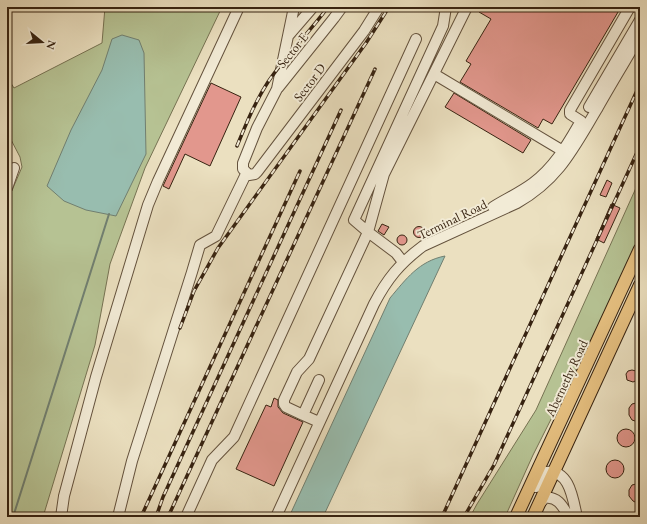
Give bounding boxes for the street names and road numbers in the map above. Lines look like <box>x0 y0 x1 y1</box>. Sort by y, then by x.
street label: Sector E <box>273 29 312 72</box>
street label: Sector D <box>290 60 329 105</box>
street label: Terminal Road <box>415 195 490 244</box>
street label: Abernethy Road <box>541 337 592 420</box>

